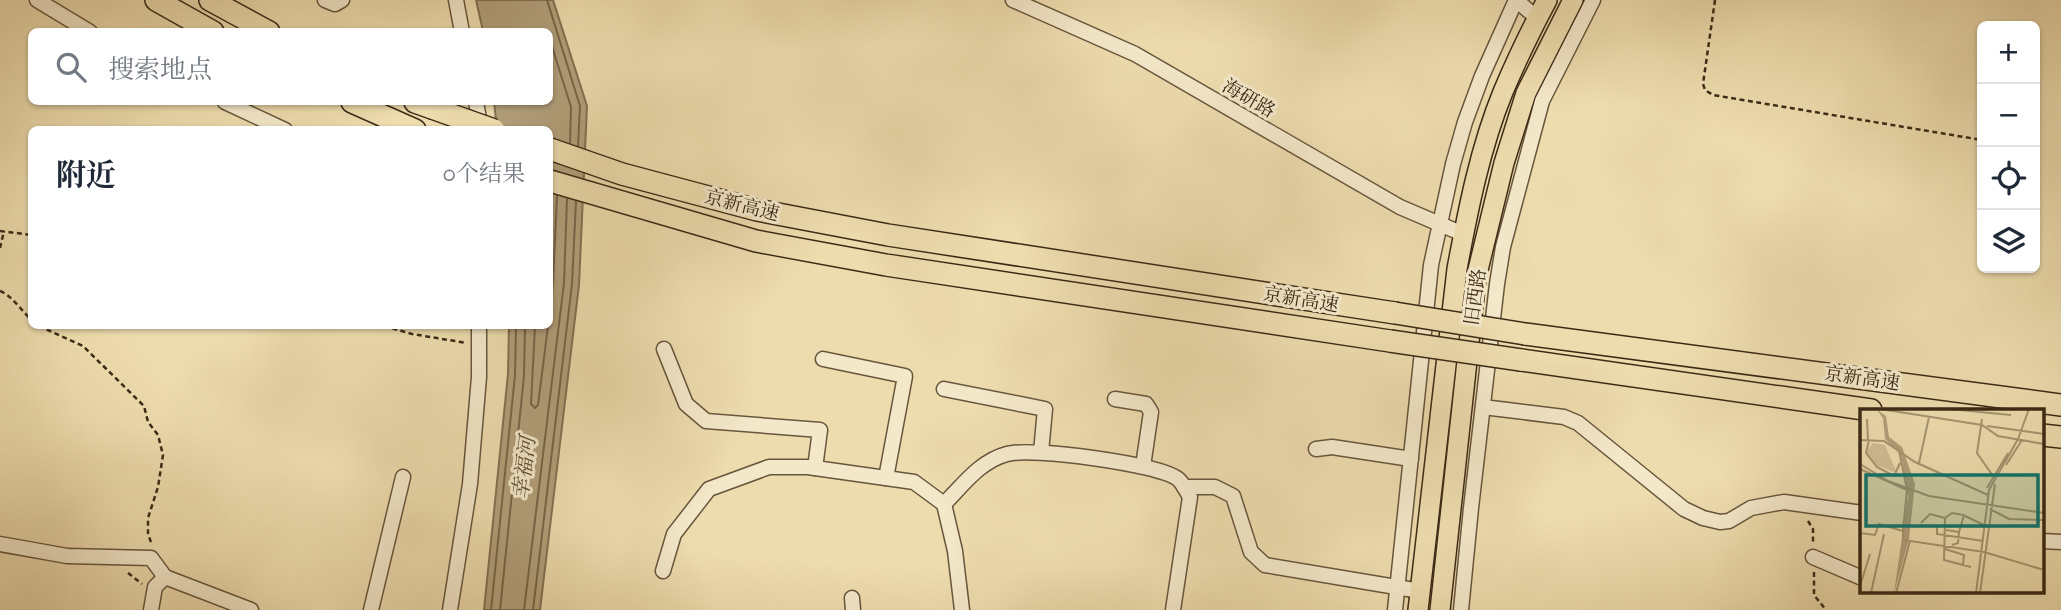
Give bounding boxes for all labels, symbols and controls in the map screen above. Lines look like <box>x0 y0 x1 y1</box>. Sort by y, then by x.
map controls <box>1977 21 2040 273</box>
button: + <box>1977 21 2040 84</box>
search box <box>28 28 553 105</box>
icon: search <box>52 48 90 86</box>
text: 搜索地点 <box>108 53 212 85</box>
street label: 海研路 <box>1219 74 1279 122</box>
button: − <box>1977 84 2040 147</box>
button: locate <box>1977 147 2040 210</box>
text: 附近 <box>56 157 116 193</box>
text: 0个结果 <box>443 159 525 187</box>
street label: 京新高速 <box>702 185 782 225</box>
button: layers <box>1977 210 2040 273</box>
street label: 旧西路 <box>1460 267 1490 327</box>
street label: 京新高速 <box>1262 282 1340 316</box>
street label: 京新高速 <box>1823 361 1901 395</box>
inset map <box>1860 409 2044 592</box>
water label: 幸福河 <box>507 431 541 501</box>

